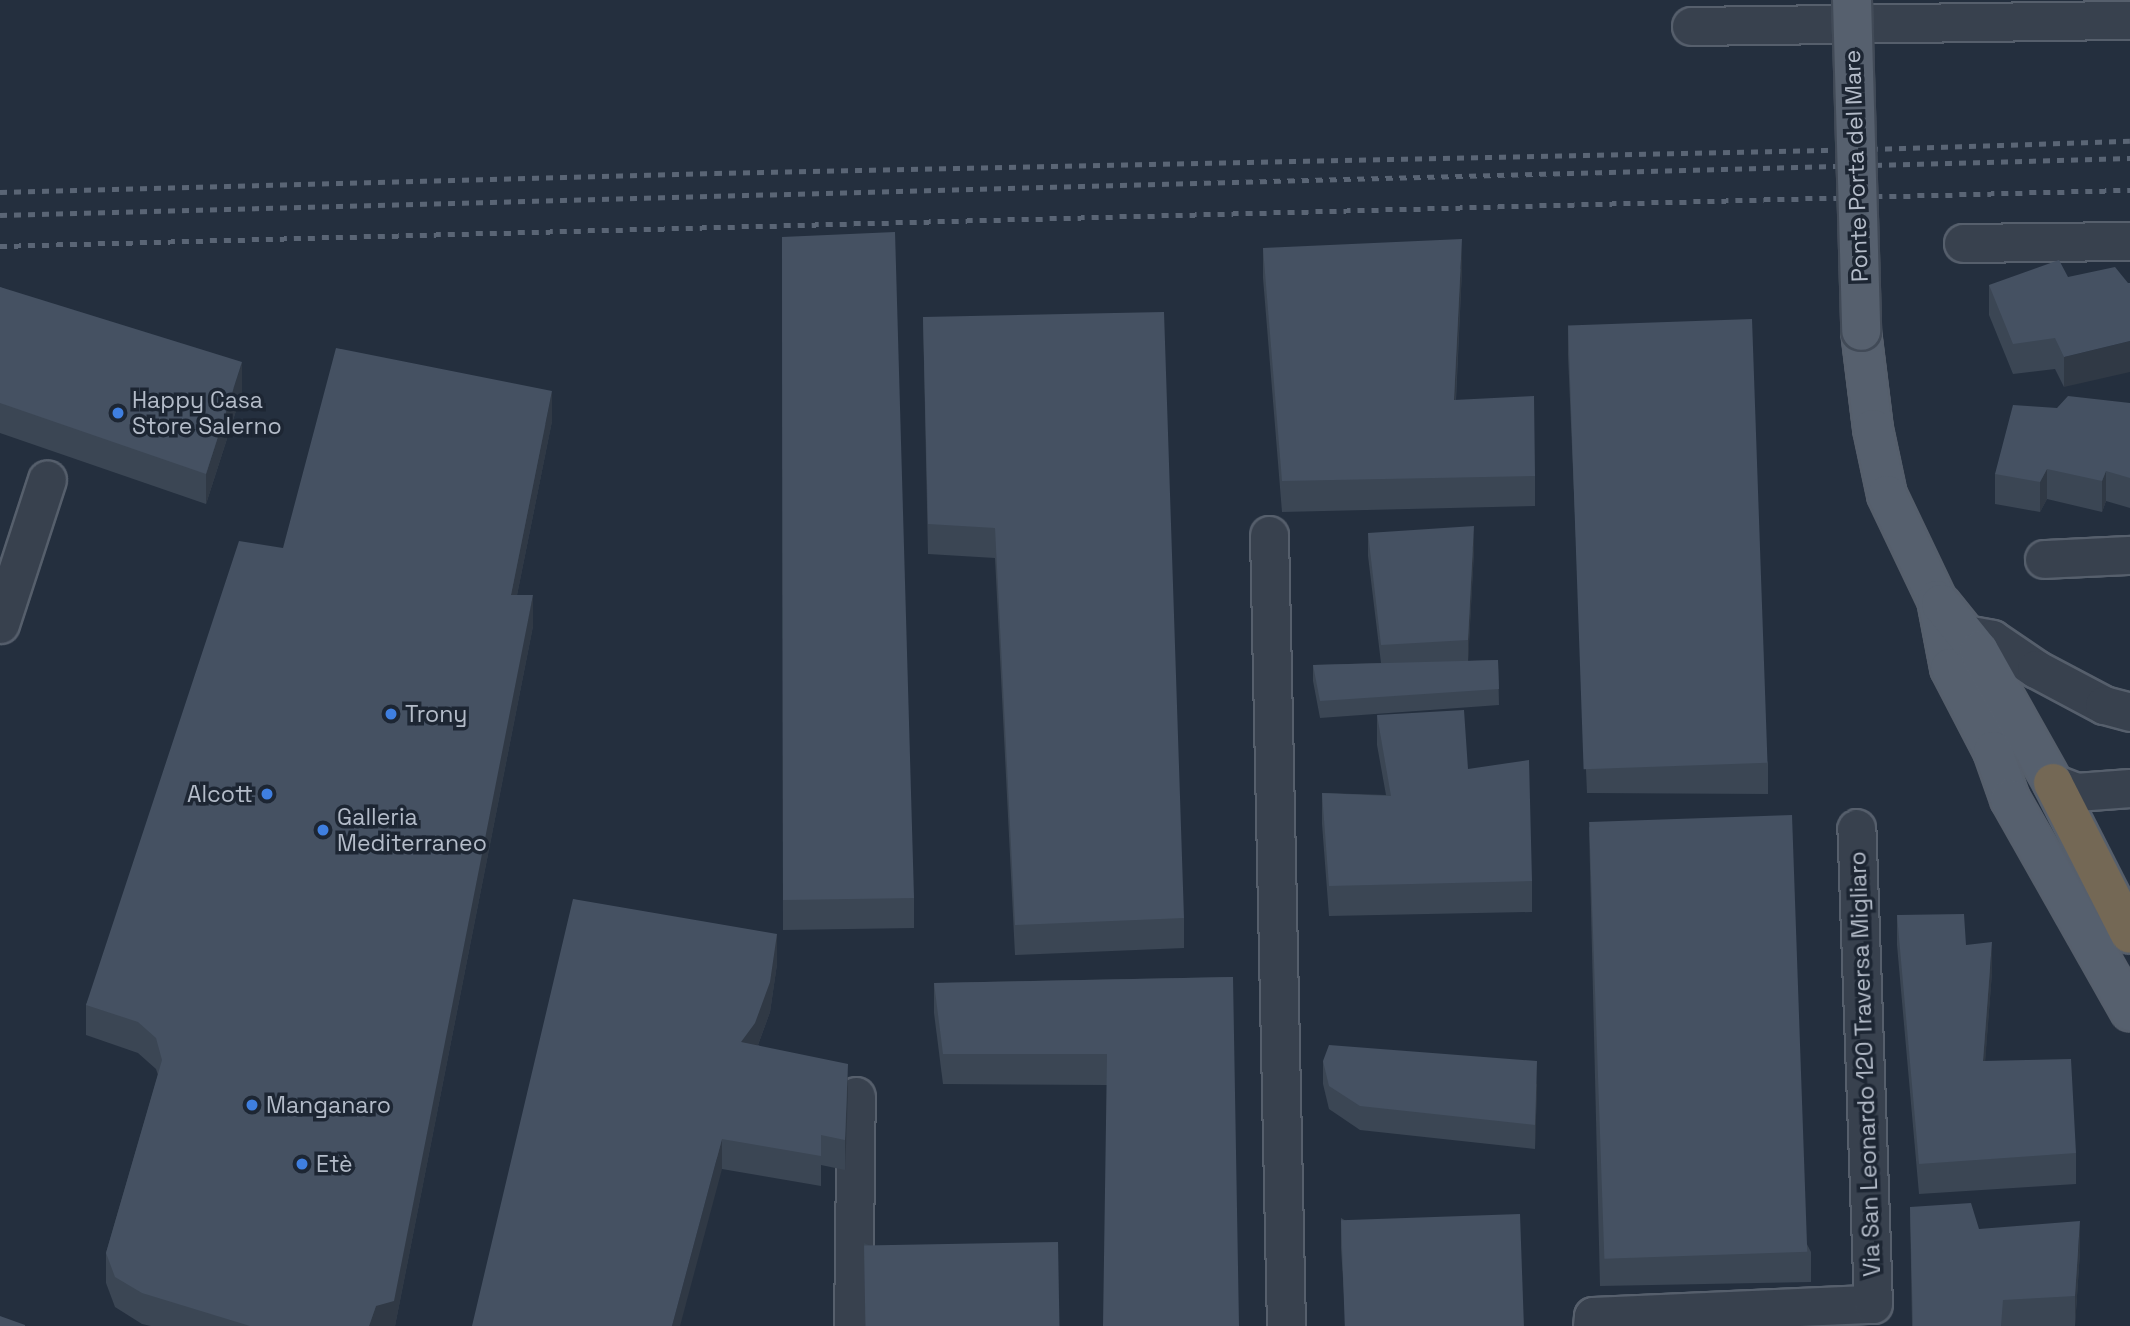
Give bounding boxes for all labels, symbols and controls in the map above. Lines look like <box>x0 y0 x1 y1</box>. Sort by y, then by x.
street label: Ponte Porta del Mare <box>1838 50 1874 282</box>
place label: Happy Casa Store Salerno <box>132 386 282 440</box>
marker: Happy Casa Store Salerno <box>110 405 126 421</box>
place label: Trony <box>405 700 467 728</box>
marker: Trony <box>383 706 399 722</box>
place label: Alcott <box>187 780 253 808</box>
marker: Alcott <box>259 786 275 802</box>
place label: Galleria Mediterraneo <box>337 803 487 857</box>
marker: Galleria Mediterraneo <box>315 822 331 838</box>
street label: Via San Leonardo 120 Traversa Migliaro <box>1844 850 1886 1278</box>
place label: Manganaro <box>266 1091 391 1119</box>
marker: Manganaro <box>244 1097 260 1113</box>
place label: Etè <box>316 1150 353 1178</box>
marker: Etè <box>294 1156 310 1172</box>

